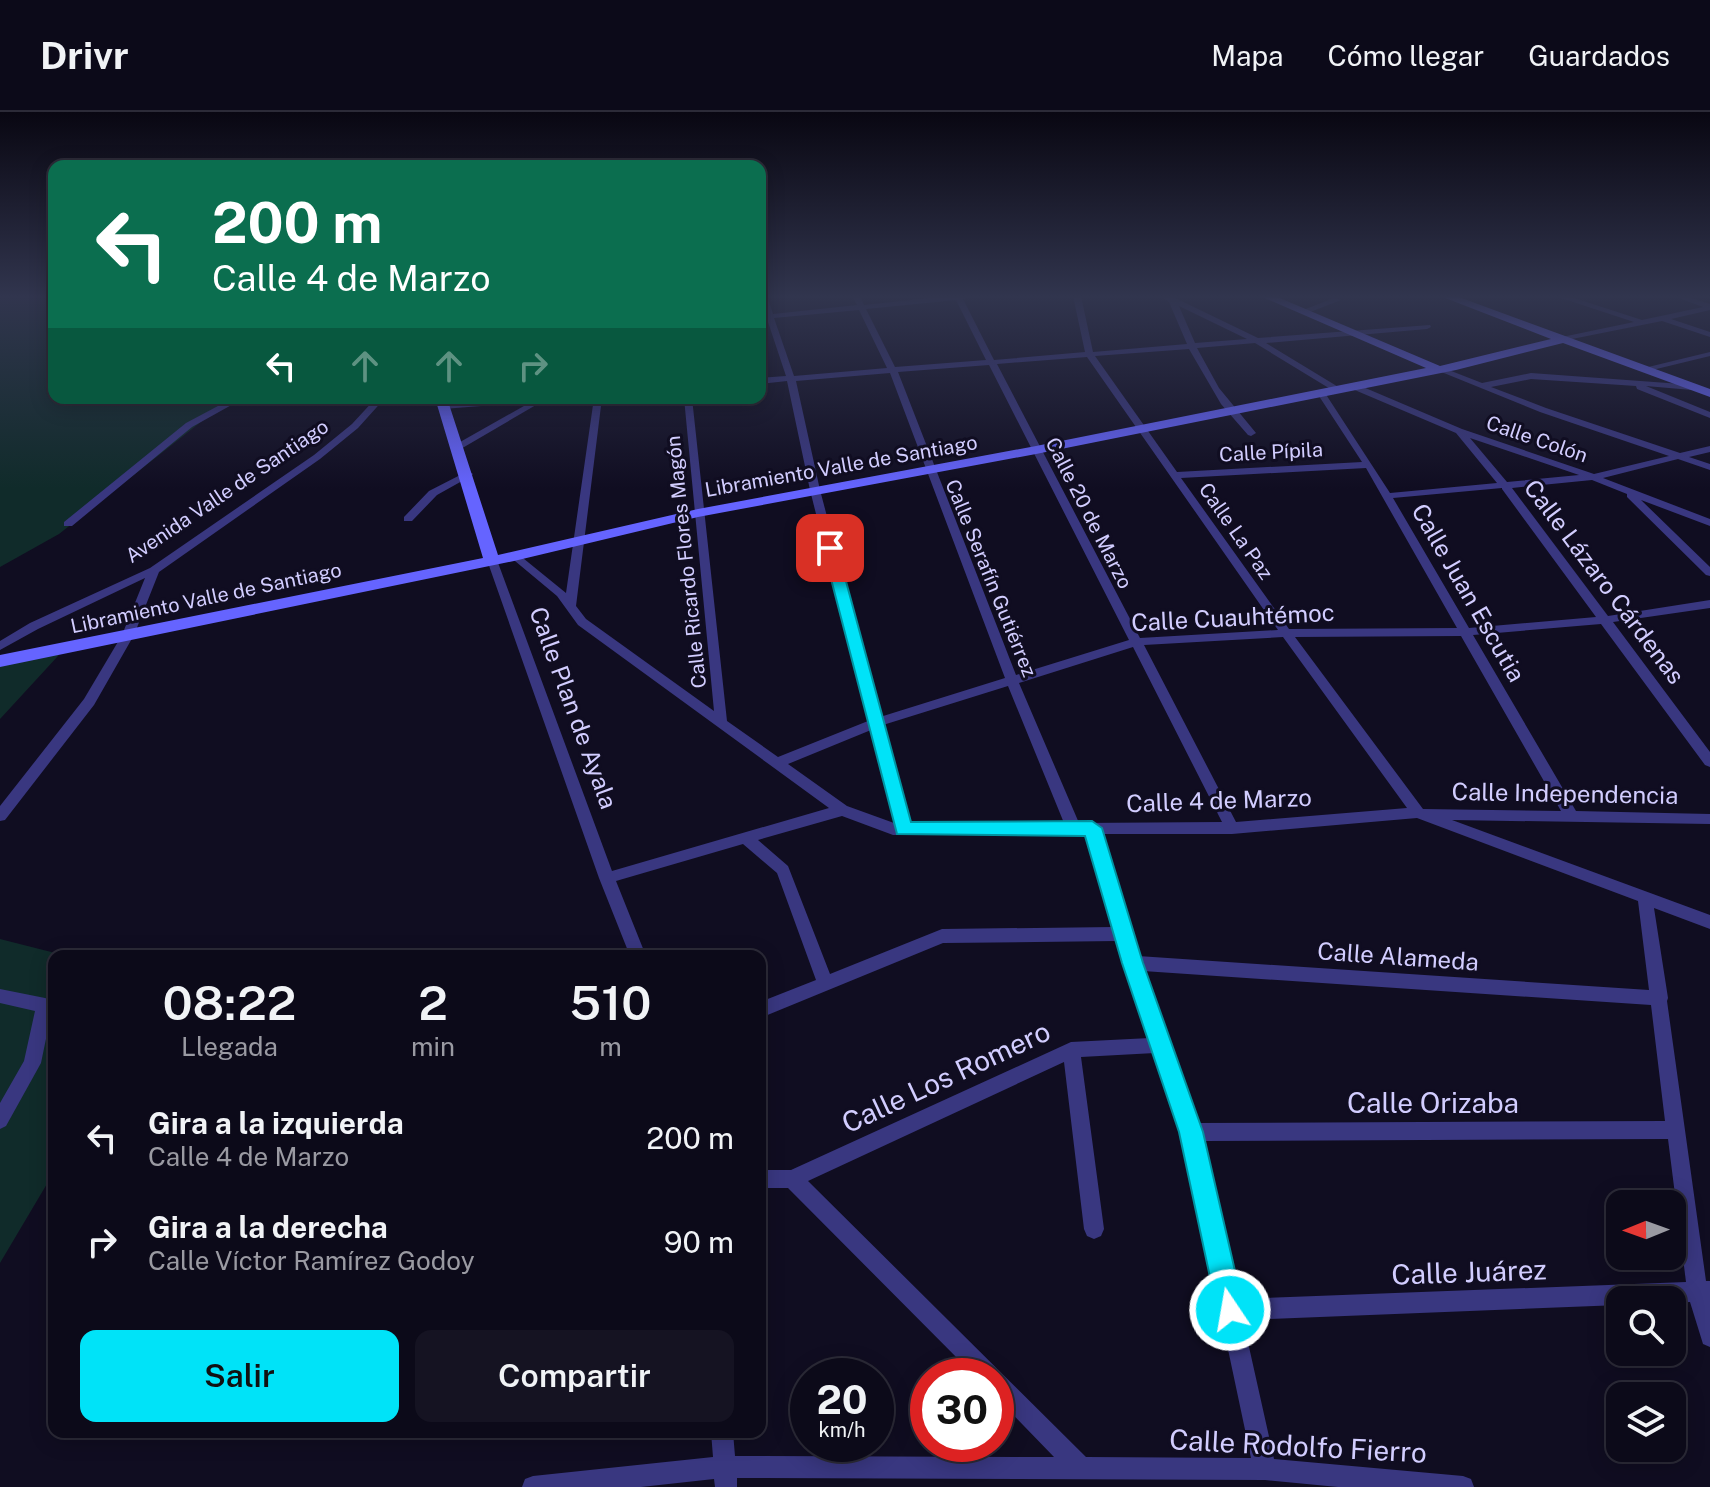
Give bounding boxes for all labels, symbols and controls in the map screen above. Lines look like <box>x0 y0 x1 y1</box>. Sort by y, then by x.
text: Drivr <box>40 33 129 78</box>
text: Mapa <box>1211 39 1283 72</box>
text: Cómo llegar <box>1327 39 1484 72</box>
text: Guardados <box>1528 39 1670 72</box>
text: 200 m <box>212 190 382 256</box>
icon: left <box>80 192 184 296</box>
text: Calle 4 de Marzo <box>212 257 491 299</box>
icon: left <box>259 344 303 388</box>
icon: ahead <box>343 344 387 388</box>
icon: ahead <box>427 344 471 388</box>
icon: right <box>511 344 555 388</box>
street label: Calle Colón <box>1483 410 1591 468</box>
street label: Avenida Valle de Santiago <box>121 414 333 568</box>
street label: Libramiento Valle de Santiago <box>703 430 979 502</box>
street label: Calle 20 de Marzo <box>1041 433 1137 593</box>
street label: Calle Ricardo Flores Magón <box>661 434 711 690</box>
street label: Calle Pípila <box>1219 437 1323 467</box>
street label: Calle Lázaro Cárdenas <box>1519 474 1691 689</box>
street label: Calle Serafín Gutiérrez <box>940 476 1042 680</box>
street label: Calle La Paz <box>1194 478 1278 584</box>
street label: Calle Juan Escutia <box>1406 498 1531 687</box>
pin <box>796 514 864 582</box>
icon: arrive <box>808 526 852 570</box>
street label: Libramiento Valle de Santiago <box>68 558 344 638</box>
street label: Calle Cuauhtémoc <box>1131 598 1335 636</box>
street label: Calle Plan de Ayala <box>524 603 624 813</box>
street label: Calle Independencia <box>1451 777 1679 809</box>
street label: Calle 4 de Marzo <box>1126 783 1312 817</box>
street label: Calle Alameda <box>1316 936 1480 976</box>
text: 08:22 <box>163 974 296 1031</box>
text: 2 <box>418 974 448 1031</box>
text: 510 <box>570 974 651 1031</box>
street label: Calle Los Romero <box>836 1014 1055 1139</box>
text: Llegada <box>181 1031 278 1062</box>
text: min <box>411 1031 455 1062</box>
text: m <box>599 1031 622 1062</box>
street label: Calle Orizaba <box>1347 1086 1519 1119</box>
text: Gira a la izquierda <box>148 1105 404 1141</box>
icon: left <box>80 1116 124 1160</box>
text: 200 m <box>646 1120 734 1156</box>
text: Calle 4 de Marzo <box>148 1141 349 1172</box>
north arrow <box>1606 1190 1686 1270</box>
map controls <box>1606 1190 1686 1462</box>
text: Gira a la derecha <box>148 1209 388 1245</box>
icon: right <box>80 1220 124 1264</box>
text: 90 m <box>664 1224 734 1260</box>
text: Calle Víctor Ramírez Godoy <box>148 1245 475 1276</box>
street label: Calle Juárez <box>1391 1252 1547 1291</box>
position arrow <box>1188 1268 1272 1352</box>
button: search <box>1606 1286 1686 1366</box>
button: Salir <box>80 1330 399 1422</box>
button: Compartir <box>415 1330 734 1422</box>
speed limit sign: 30 <box>910 1358 1014 1462</box>
text: 20 <box>816 1376 868 1423</box>
button: layers <box>1606 1382 1686 1462</box>
text: km/h <box>818 1418 866 1442</box>
street label: Calle Rodolfo Fierro <box>1168 1422 1428 1469</box>

